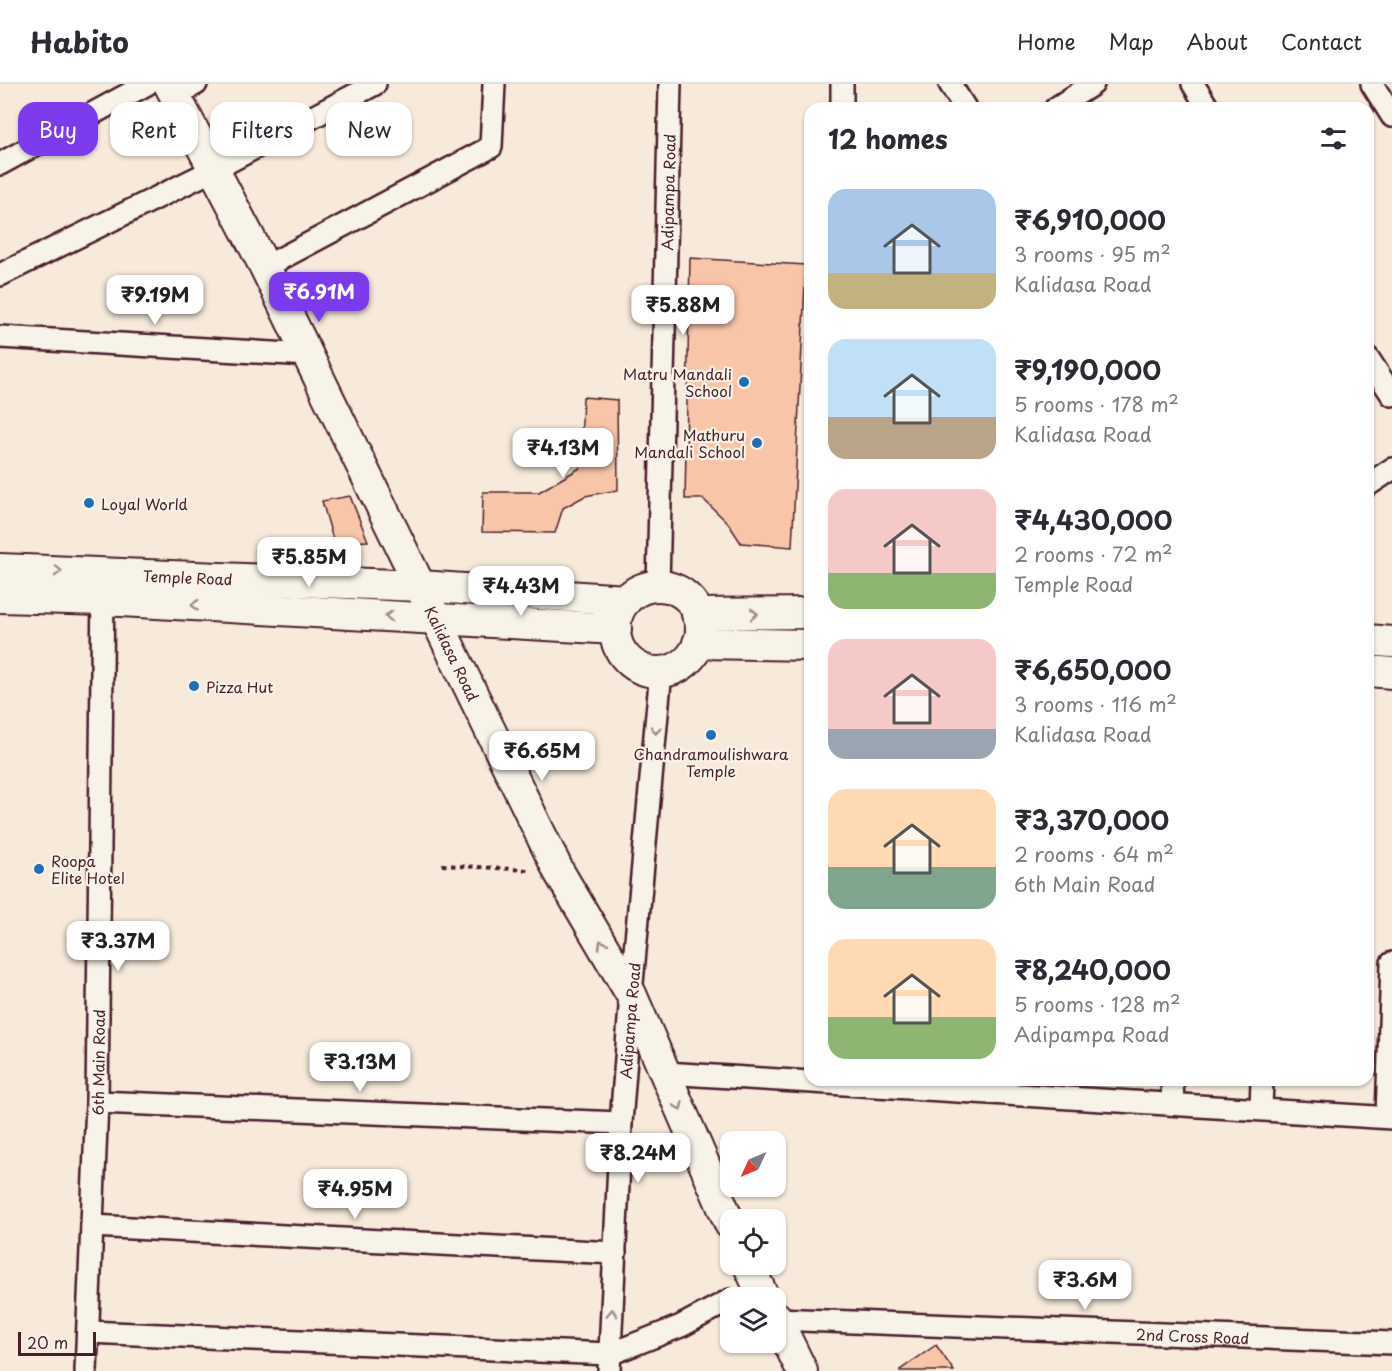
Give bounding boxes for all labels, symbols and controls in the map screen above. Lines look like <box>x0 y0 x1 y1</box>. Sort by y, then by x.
text: Habito <box>30 20 129 63</box>
text: Home <box>1017 25 1076 57</box>
text: Map <box>1109 25 1154 57</box>
text: About <box>1187 25 1248 57</box>
text: Contact <box>1281 25 1362 57</box>
chip: Buy <box>18 102 98 156</box>
chip: Rent <box>110 102 198 156</box>
chip: Filters <box>210 102 314 156</box>
chip: New <box>326 102 412 156</box>
text: 12 homes <box>828 119 948 158</box>
icon: filters <box>1317 122 1350 155</box>
street label: Adipampa Road <box>655 133 680 251</box>
text: ₹6,910,000 <box>1014 200 1166 239</box>
icon: home <box>876 213 948 285</box>
text: 3 rooms · 95 m² <box>1014 239 1171 269</box>
text: Kalidasa Road <box>1014 269 1152 299</box>
pin: ₹6.91M <box>270 272 368 323</box>
pin: ₹9.19M <box>106 275 204 326</box>
text: ₹6.91M <box>283 276 355 306</box>
text: ₹9.19M <box>120 279 190 309</box>
pin: ₹5.88M <box>634 285 732 336</box>
text: ₹5.88M <box>645 289 721 319</box>
text: ₹9,190,000 <box>1014 350 1161 389</box>
place label: Matru Mandali School <box>623 362 732 402</box>
icon: home <box>876 363 948 435</box>
marker: Matru Mandali School <box>737 375 751 389</box>
text: 5 rooms · 178 m² <box>1014 389 1179 419</box>
text: Kalidasa Road <box>1014 419 1152 449</box>
place label: Mathuru Mandali School <box>634 423 745 463</box>
pin: ₹4.13M <box>514 428 612 479</box>
text: ₹4.13M <box>526 432 600 462</box>
marker: Mathuru Mandali School <box>750 436 764 450</box>
place label: Loyal World <box>101 492 188 515</box>
marker: Loyal World <box>82 496 96 510</box>
text: ₹4,430,000 <box>1014 500 1173 539</box>
icon: home <box>876 513 948 585</box>
pin: ₹5.85M <box>260 537 358 588</box>
text: 2 rooms · 72 m² <box>1014 539 1173 569</box>
text: ₹5.85M <box>271 541 347 571</box>
street label: Temple Road <box>143 563 233 590</box>
one-way arrow <box>54 564 63 577</box>
pin: ₹4.43M <box>472 566 570 617</box>
text: Temple Road <box>1014 569 1133 599</box>
text: ₹4.43M <box>482 570 560 600</box>
one-way arrow <box>190 599 199 612</box>
street label: Kalidasa Road <box>420 602 486 705</box>
one-way arrow <box>749 608 758 620</box>
one-way arrow <box>385 610 394 623</box>
text: ₹6,650,000 <box>1014 650 1172 689</box>
icon: home <box>876 663 948 735</box>
place label: Pizza Hut <box>206 675 273 698</box>
marker: Pizza Hut <box>187 679 201 693</box>
text: 3 rooms · 116 m² <box>1014 689 1177 719</box>
text: Kalidasa Road <box>1014 719 1152 749</box>
one-way arrow <box>650 725 663 734</box>
marker: Chandramoulishwara Temple <box>704 728 718 742</box>
pin: ₹6.65M <box>493 731 591 782</box>
text: ₹6.65M <box>503 735 581 765</box>
place label: Chandramoulishwara Temple <box>634 742 789 782</box>
text: ₹3,370,000 <box>1014 800 1169 839</box>
icon: home <box>876 813 948 885</box>
text: 2 rooms · 64 m² <box>1014 839 1174 869</box>
place label: Roopa Elite Hotel <box>51 849 125 889</box>
marker: Roopa Elite Hotel <box>32 862 46 876</box>
text: 6th Main Road <box>1014 869 1155 899</box>
pin: ₹3.37M <box>69 921 167 972</box>
text: ₹3.37M <box>81 925 155 955</box>
one-way arrow <box>597 940 609 950</box>
text: ₹8,240,000 <box>1014 950 1171 989</box>
street label: Adipampa Road <box>613 961 645 1080</box>
icon: home <box>876 963 948 1035</box>
text: 5 rooms · 128 m² <box>1014 989 1180 1019</box>
street label: 6th Main Road <box>85 1009 110 1116</box>
text: Adipampa Road <box>1014 1019 1170 1049</box>
pin: ₹3.13M <box>311 1042 409 1093</box>
text: ₹3.13M <box>324 1046 397 1076</box>
one-way arrow <box>672 1100 684 1111</box>
north arrow <box>720 1131 786 1197</box>
map controls <box>720 1131 786 1353</box>
pin: ₹8.24M <box>589 1133 687 1184</box>
text: ₹8.24M <box>599 1137 677 1167</box>
pin: ₹4.95M <box>306 1169 404 1220</box>
text: ₹4.95M <box>317 1173 393 1203</box>
button: locate <box>720 1209 786 1275</box>
pin: ₹3.6M <box>1043 1260 1127 1311</box>
text: ₹3.6M <box>1053 1264 1118 1294</box>
button: layers <box>720 1287 786 1353</box>
one-way arrow <box>606 1308 619 1317</box>
street label: 2nd Cross Road <box>1136 1322 1250 1349</box>
scale bar <box>18 1329 96 1356</box>
text: 20 m <box>27 1330 68 1354</box>

